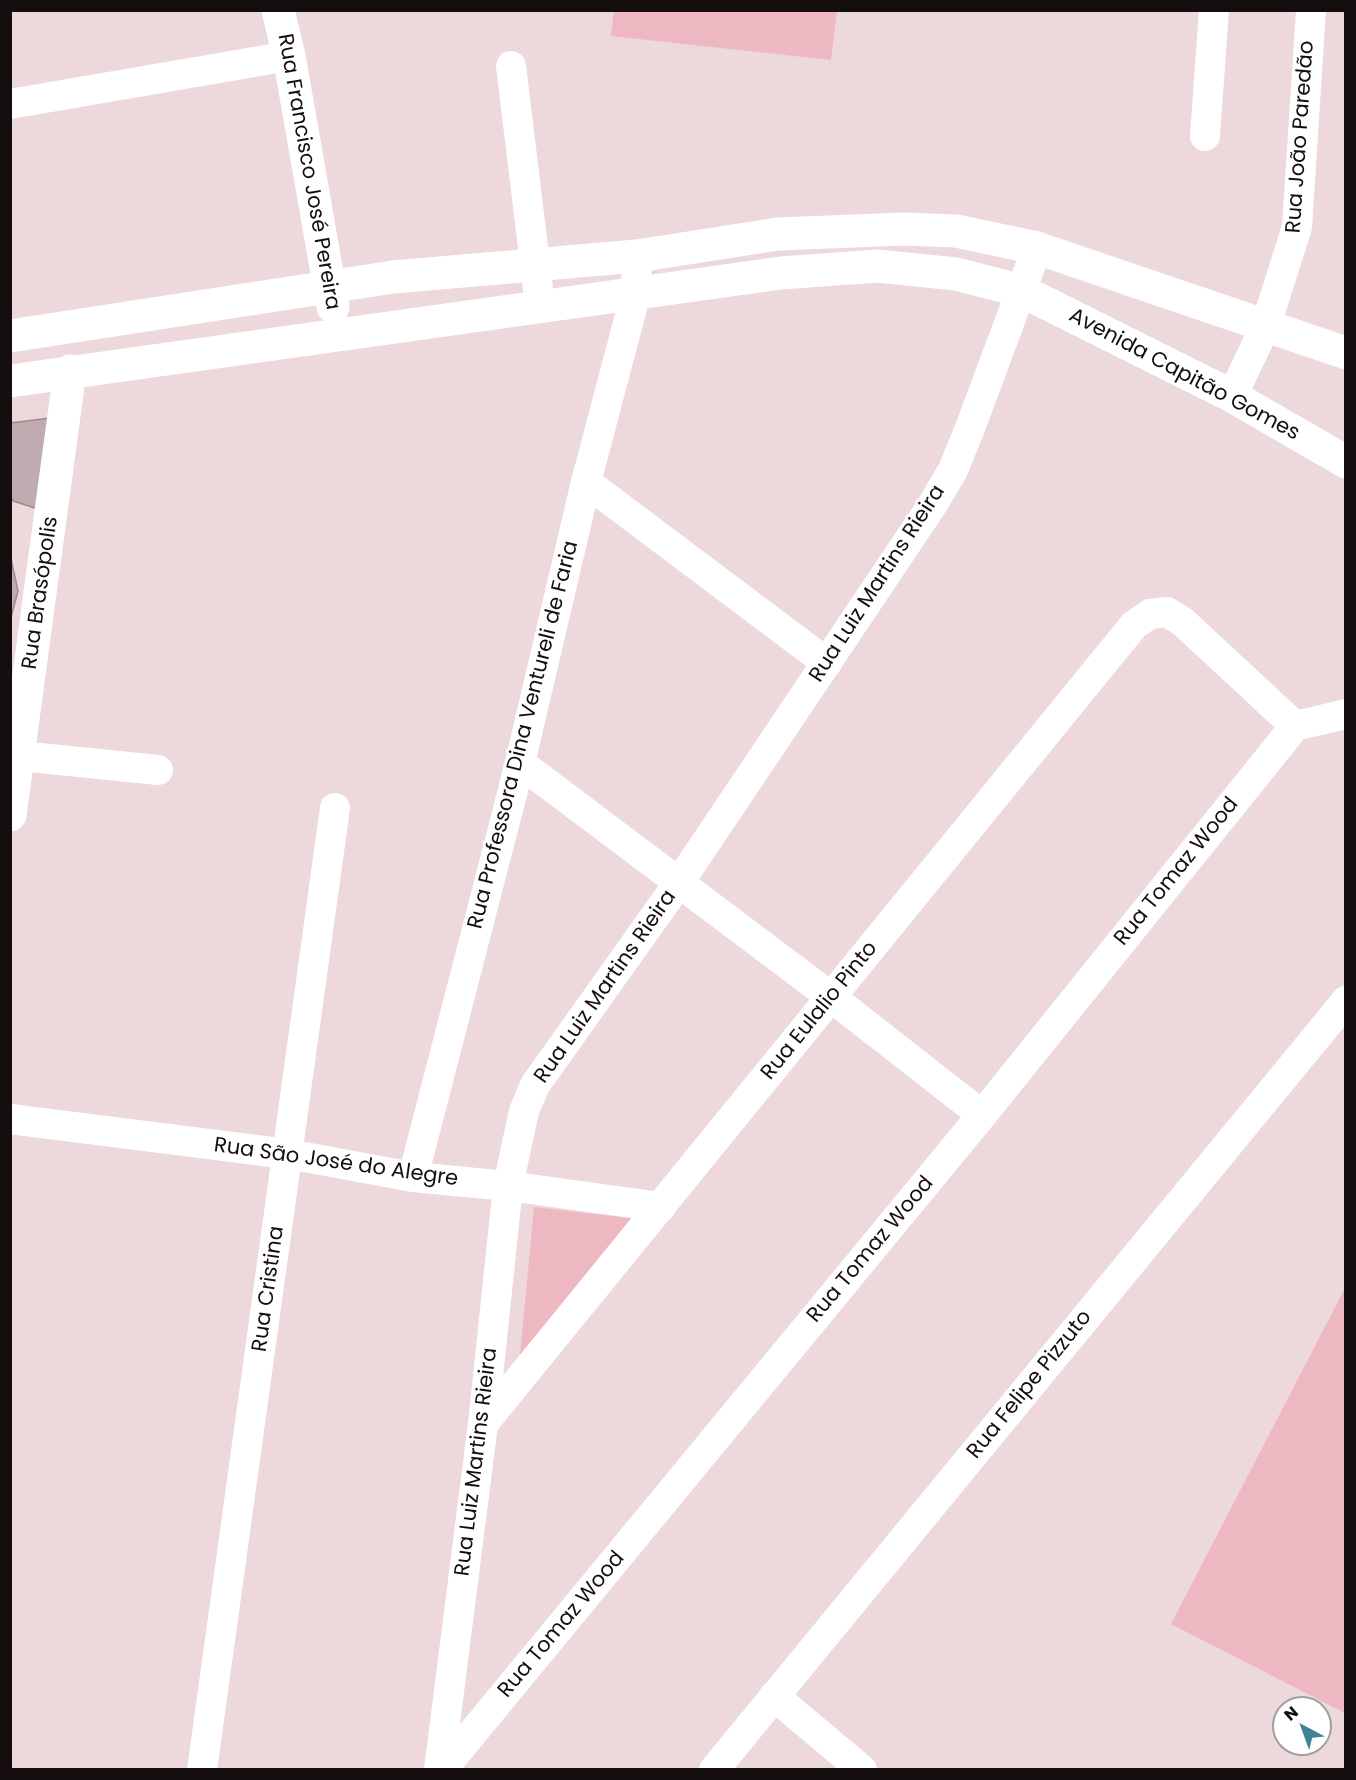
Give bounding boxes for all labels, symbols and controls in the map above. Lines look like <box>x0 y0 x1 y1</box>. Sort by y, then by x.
street label: Rua Francisco José Pereira <box>271 32 345 312</box>
street label: Rua João Paredão <box>1282 40 1320 234</box>
street label: Avenida Capitão Gomes <box>1064 303 1304 447</box>
street label: Rua Luiz Martins Rieira <box>805 481 951 687</box>
street label: Rua Brasópolis <box>18 515 64 671</box>
street label: Rua Professora Dina Ventureli de Faria <box>464 538 584 932</box>
street label: Rua Tomaz Wood <box>1110 793 1244 951</box>
street label: Rua Luiz Martins Rieira <box>530 886 682 1088</box>
street label: Rua Eulalio Pinto <box>756 937 884 1085</box>
street label: Rua São José do Alegre <box>212 1133 460 1193</box>
street label: Rua Tomaz Wood <box>802 1172 940 1328</box>
street label: Rua Cristina <box>248 1225 290 1353</box>
street label: Rua Felipe Pizzuto <box>962 1306 1098 1464</box>
street label: Rua Luiz Martins Rieira <box>450 1346 504 1578</box>
street label: Rua Tomaz Wood <box>493 1547 631 1703</box>
north arrow <box>1272 1696 1332 1756</box>
text: N <box>1279 1701 1303 1726</box>

